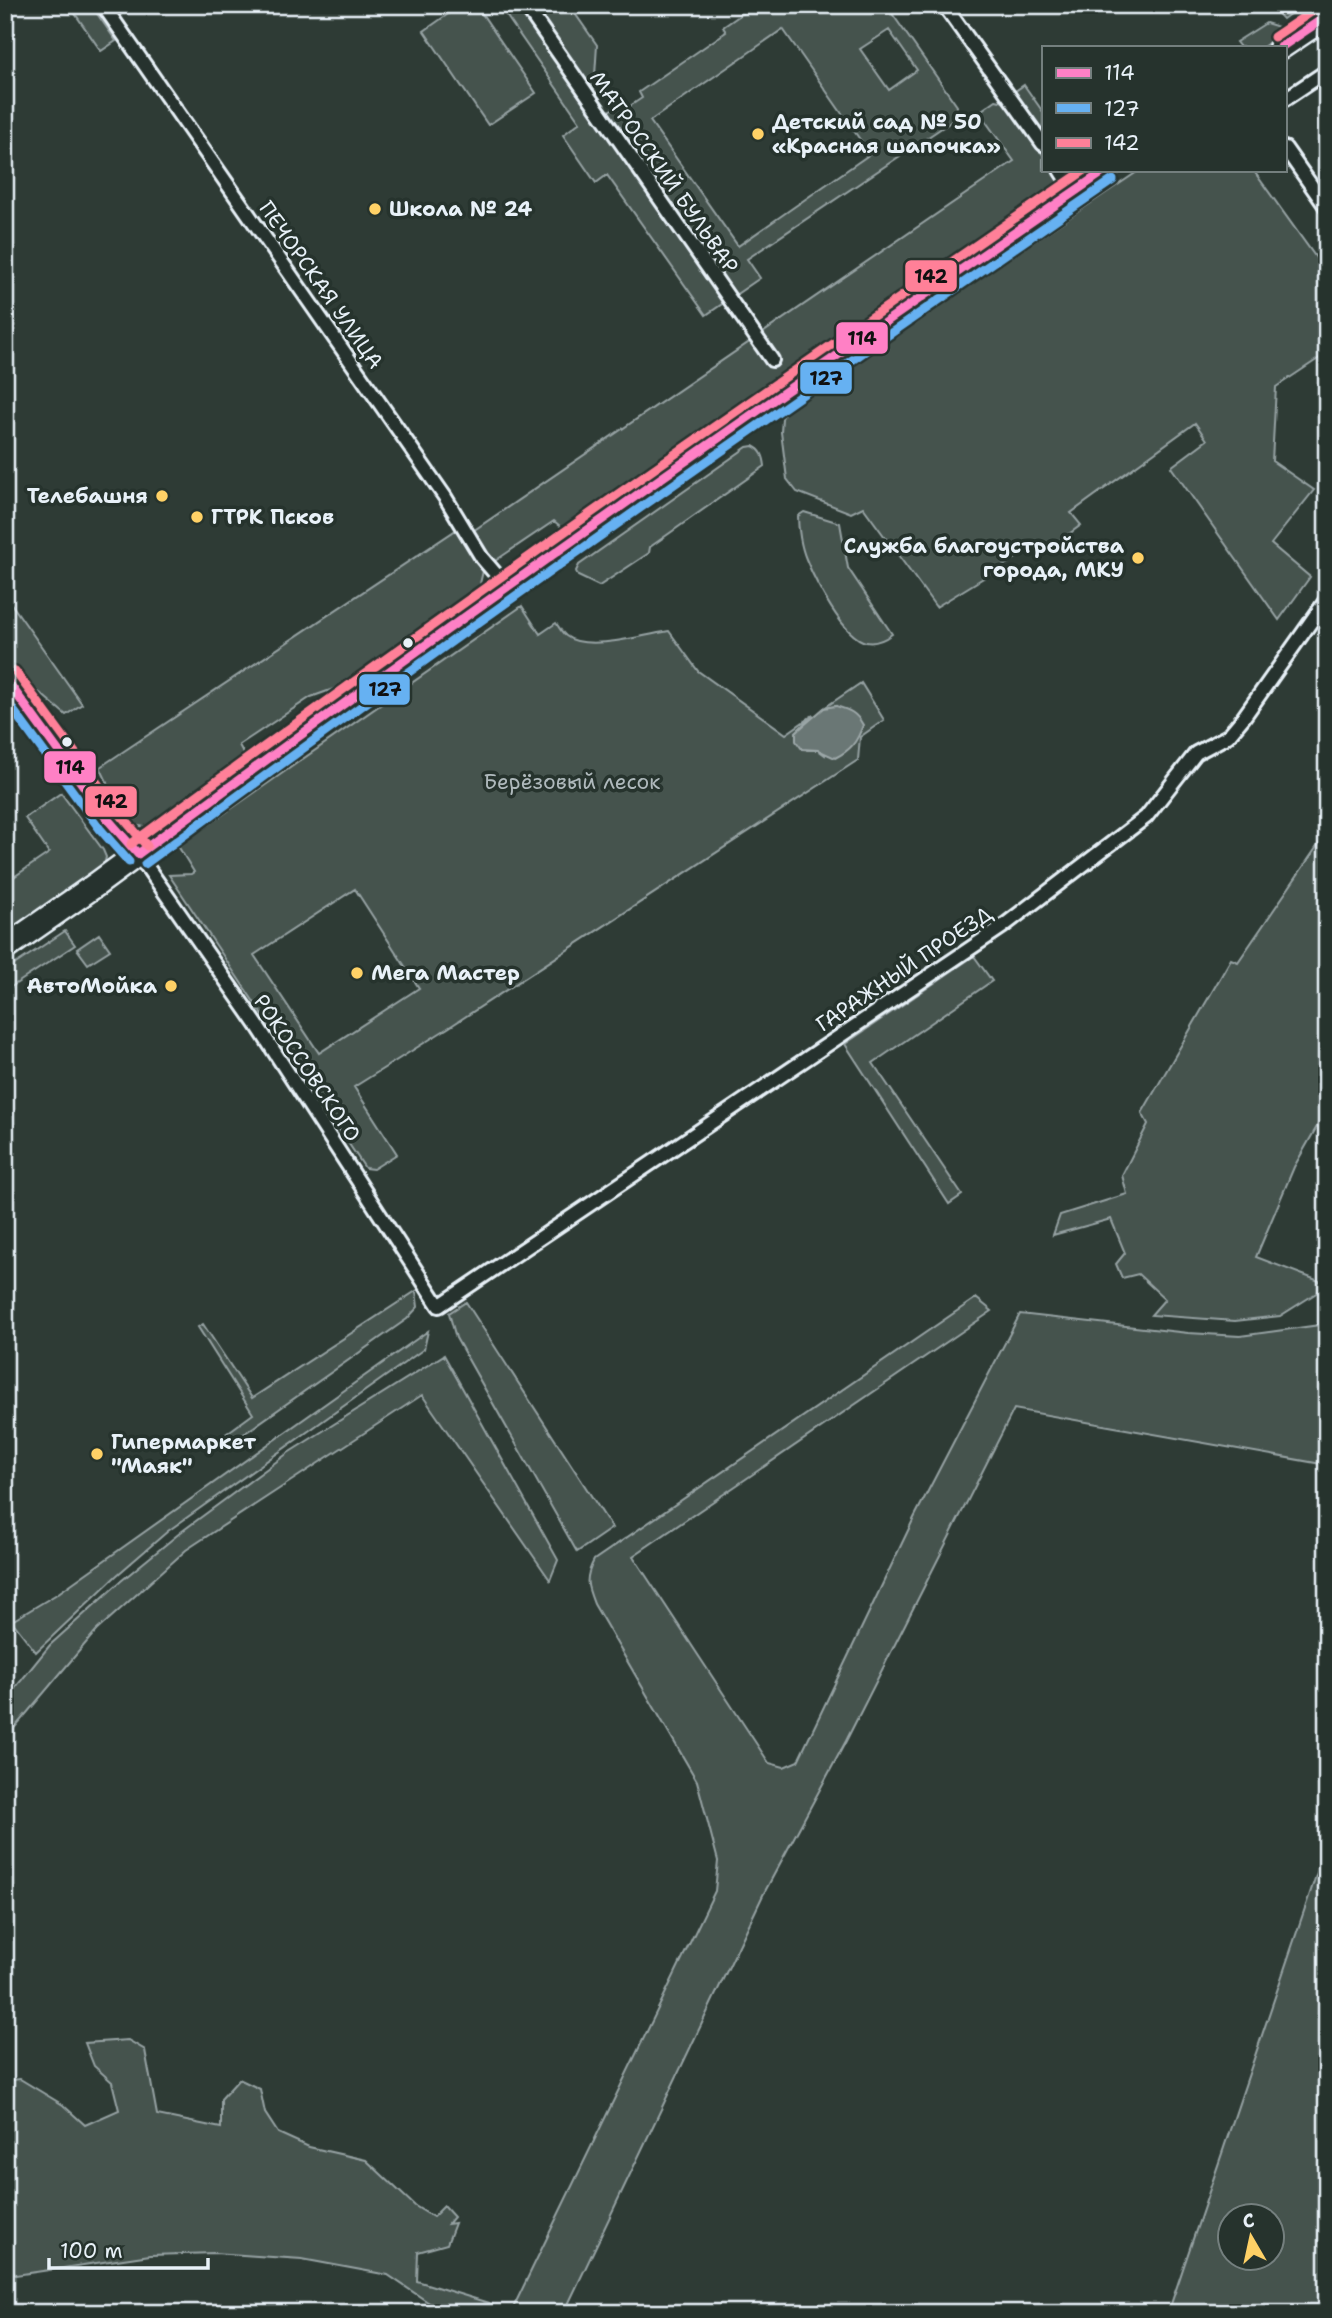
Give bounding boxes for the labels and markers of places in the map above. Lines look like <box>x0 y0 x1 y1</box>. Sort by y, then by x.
place label: Детский сад № 50 «Красная шапочка» <box>772 108 1001 160</box>
marker: Детский сад № 50 «Красная шапочка» <box>750 126 766 142</box>
place label: Школа № 24 <box>389 195 533 223</box>
marker: Школа № 24 <box>367 201 383 217</box>
place label: Телебашня <box>27 482 148 510</box>
marker: Телебашня <box>154 488 170 504</box>
place label: ГТРК Псков <box>211 503 334 531</box>
marker: ГТРК Псков <box>189 509 205 525</box>
place label: Служба благоустройства города, МКУ <box>844 532 1125 584</box>
marker: Служба благоустройства города, МКУ <box>1130 550 1146 566</box>
unlabelled marker <box>401 636 415 650</box>
unlabelled marker <box>60 735 74 749</box>
place label: Мега Мастер <box>371 959 520 987</box>
marker: Мега Мастер <box>349 965 365 981</box>
place label: АвтоМойка <box>26 972 158 1000</box>
marker: АвтоМойка <box>163 978 179 994</box>
place label: Гипермаркет "Маяк" <box>111 1428 256 1480</box>
marker: Гипермаркет "Маяк" <box>89 1446 105 1462</box>

